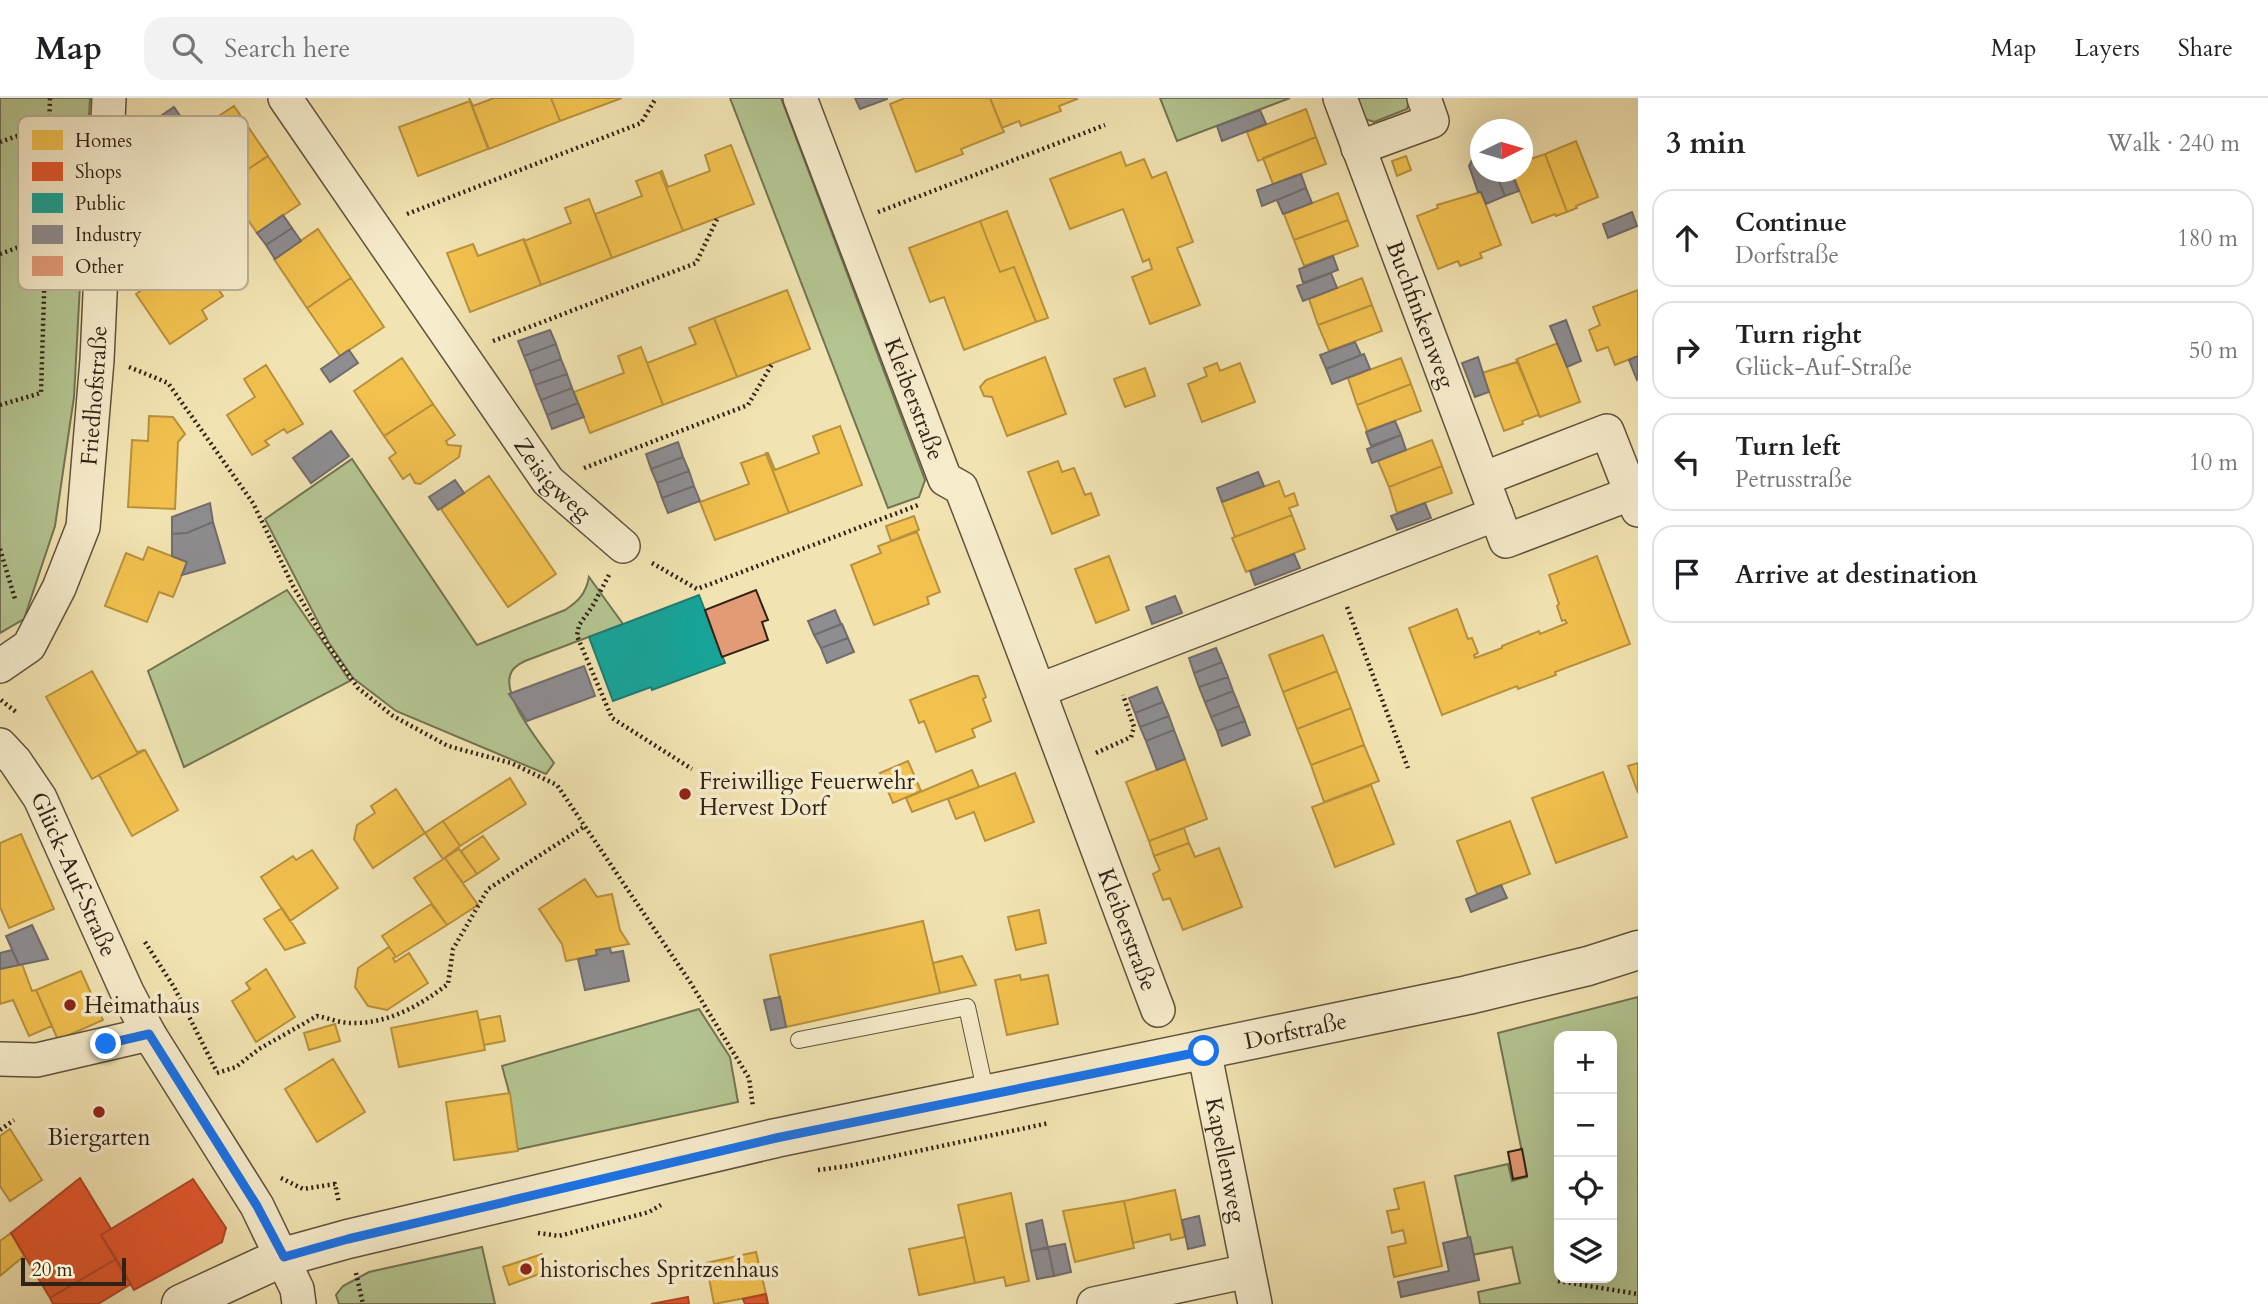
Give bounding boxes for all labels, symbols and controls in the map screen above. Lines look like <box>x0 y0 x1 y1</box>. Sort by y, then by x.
search box <box>144 17 634 80</box>
text: Map <box>35 26 102 71</box>
icon: search <box>168 29 206 67</box>
text: Search here <box>224 31 350 66</box>
text: Map <box>1991 32 2037 65</box>
text: Layers <box>2075 32 2140 65</box>
text: Share <box>2178 32 2233 65</box>
legend <box>18 116 248 290</box>
north arrow <box>1470 119 1533 182</box>
text: 3 min <box>1666 123 1746 164</box>
text: Homes <box>75 128 132 154</box>
text: Walk · 240 m <box>2107 128 2240 159</box>
text: Shops <box>75 159 122 185</box>
text: Public <box>75 191 126 217</box>
text: Continue <box>1735 205 1847 240</box>
icon: ahead <box>1668 219 1706 257</box>
text: Industry <box>75 222 142 248</box>
text: 180 m <box>2177 223 2238 254</box>
street label: Buchfinkenweg <box>1379 236 1463 392</box>
text: Dorfstraße <box>1735 240 1839 271</box>
text: Other <box>75 254 123 280</box>
text: Turn right <box>1735 317 1862 352</box>
street label: Friedhofstraße <box>73 325 114 467</box>
icon: right <box>1668 331 1706 369</box>
street label: Kleiberstraße <box>877 333 952 465</box>
text: 50 m <box>2189 335 2238 366</box>
text: Glück-Auf-Straße <box>1735 352 1912 383</box>
text: Turn left <box>1735 429 1840 464</box>
street label: Zeisigweg <box>507 431 598 527</box>
icon: left <box>1668 443 1706 481</box>
text: 10 m <box>2189 447 2238 478</box>
text: Petrusstraße <box>1735 464 1852 495</box>
icon: arrive <box>1668 555 1706 593</box>
text: Arrive at destination <box>1735 557 1978 592</box>
place label: Freiwillige Feuerwehr Hervest Dorf <box>699 766 916 823</box>
marker: Freiwillige Feuerwehr Hervest Dorf <box>677 786 693 802</box>
street label: Glück-Auf-Straße <box>24 787 125 961</box>
street label: Kleiberstraße <box>1091 864 1165 995</box>
place label: Heimathaus <box>84 990 200 1021</box>
marker: Heimathaus <box>62 997 78 1013</box>
street label: Dorfstraße <box>1241 1005 1350 1056</box>
route end <box>90 1028 121 1059</box>
map controls <box>1554 1031 1617 1283</box>
button: + <box>1554 1031 1617 1094</box>
route start <box>1188 1035 1219 1066</box>
button: − <box>1554 1094 1617 1157</box>
street label: Kapellenweg <box>1198 1095 1254 1225</box>
marker: Biergarten <box>91 1104 107 1120</box>
place label: Biergarten <box>48 1122 150 1153</box>
button: locate <box>1554 1157 1617 1220</box>
button: layers <box>1554 1220 1617 1283</box>
place label: historisches Spritzenhaus <box>540 1254 779 1285</box>
scale bar <box>21 1255 126 1287</box>
text: 20 m <box>32 1257 73 1283</box>
marker: historisches Spritzenhaus <box>518 1261 534 1277</box>

